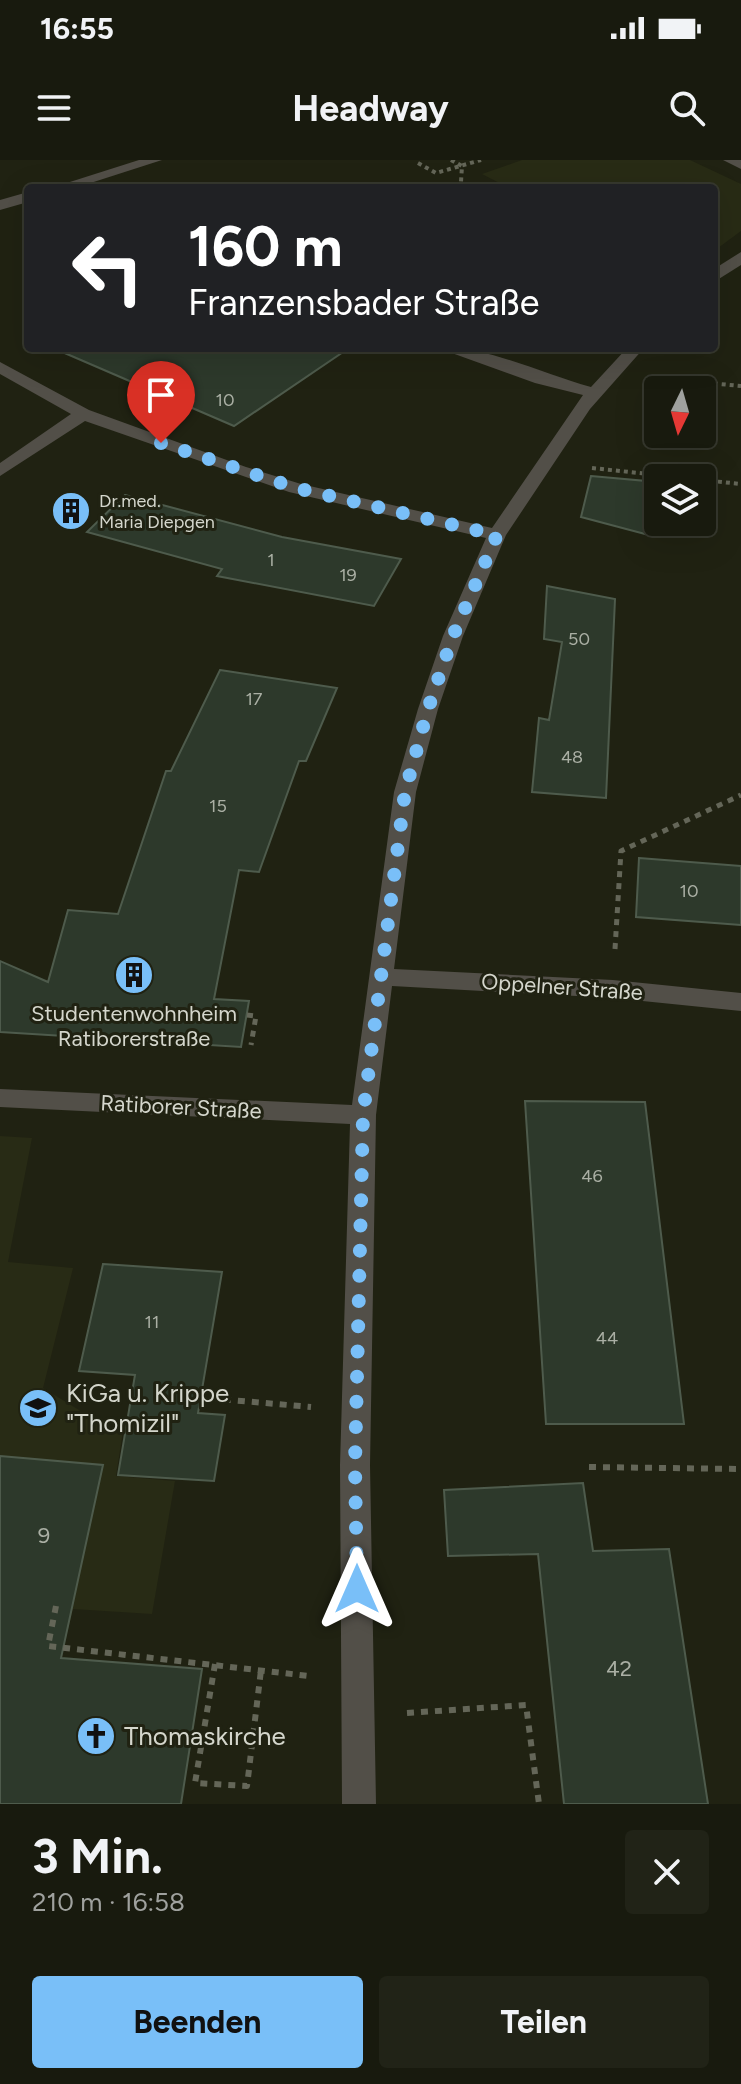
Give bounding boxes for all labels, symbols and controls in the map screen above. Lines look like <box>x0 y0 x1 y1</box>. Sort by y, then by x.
text: 16:55 <box>40 10 114 47</box>
icon: menu <box>32 86 76 130</box>
icon: search <box>665 86 709 130</box>
text: Headway <box>292 87 449 130</box>
text: 160 m <box>188 213 343 280</box>
icon: left <box>56 216 160 320</box>
text: Franzensbader Straße <box>188 281 539 324</box>
pin <box>127 361 195 443</box>
icon: arrive <box>139 373 183 417</box>
north arrow <box>644 376 716 448</box>
map controls <box>644 376 716 536</box>
house number: 10 <box>216 389 234 411</box>
button: layers <box>644 464 716 536</box>
building icon: Dr.med. Maria Diepgen <box>50 490 92 532</box>
place label: Dr.med. Maria Diepgen <box>99 490 215 533</box>
house number: 1 <box>267 549 275 571</box>
house number: 19 <box>339 564 357 586</box>
house number: 50 <box>568 628 590 650</box>
house number: 17 <box>245 688 263 710</box>
house number: 48 <box>561 746 583 768</box>
house number: 15 <box>209 795 227 817</box>
house number: 10 <box>680 880 698 902</box>
building icon: Studentenwohnheim Ratiborerstraße <box>113 954 155 996</box>
street label: Oppelner Straße <box>480 968 644 1006</box>
place label: Studentenwohnheim Ratiborerstraße <box>31 1000 237 1052</box>
street label: Ratiborer Straße <box>100 1089 262 1125</box>
house number: 46 <box>581 1165 603 1187</box>
house number: 11 <box>145 1311 159 1333</box>
house number: 44 <box>596 1327 618 1349</box>
place label: KiGa u. Krippe "Thomizil" <box>66 1377 229 1439</box>
school or university icon: KiGa u. Krippe "Thomizil" <box>17 1387 59 1429</box>
house number: 9 <box>38 1522 50 1549</box>
position arrow <box>315 1547 399 1631</box>
house number: 42 <box>606 1655 632 1682</box>
church icon: Thomaskirche <box>75 1715 117 1757</box>
place label: Thomaskirche <box>124 1720 286 1752</box>
text: 3 Min. <box>32 1827 163 1885</box>
button: close <box>625 1830 709 1914</box>
text: 210 m · 16:58 <box>32 1886 185 1918</box>
button: Beenden <box>32 1976 363 2068</box>
button: Teilen <box>379 1976 709 2068</box>

